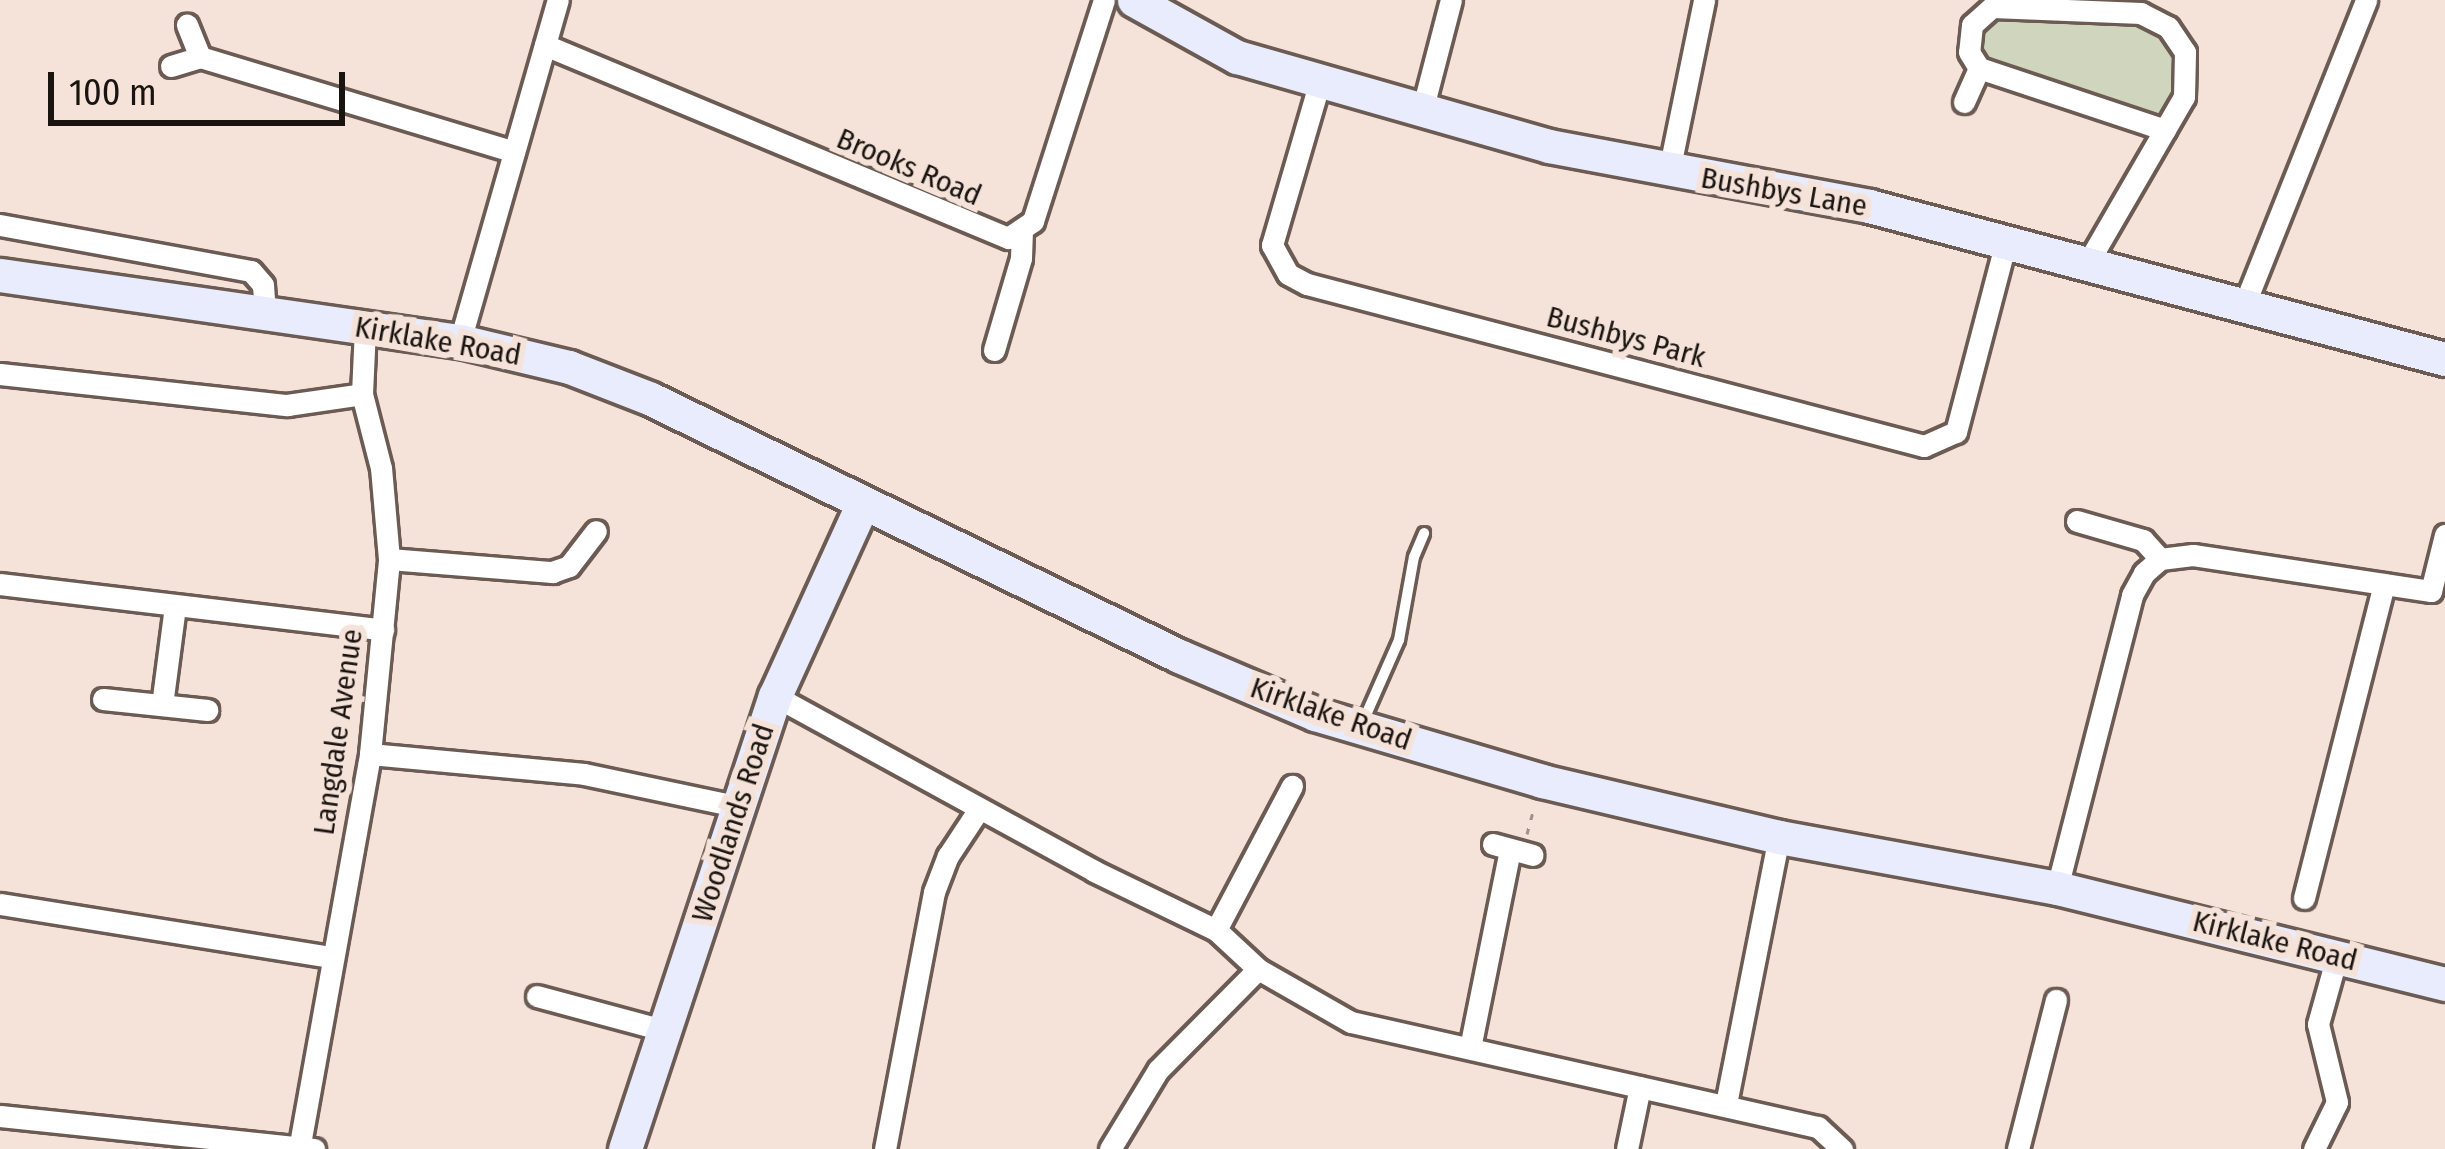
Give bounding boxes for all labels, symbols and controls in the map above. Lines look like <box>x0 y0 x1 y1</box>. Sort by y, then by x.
scale bar <box>54 48 351 122</box>
text: 100 m <box>69 71 157 115</box>
street label: Brooks Road <box>831 120 987 214</box>
street label: Bushbys Lane <box>1698 160 1870 224</box>
street label: Bushbys Park <box>1543 299 1709 375</box>
street label: Kirklake Road <box>352 309 524 373</box>
street label: Langdale Avenue <box>306 627 370 837</box>
street label: Kirklake Road <box>1246 670 1416 758</box>
street label: Woodlands Road <box>684 719 782 927</box>
street label: Kirklake Road <box>2189 903 2361 979</box>

